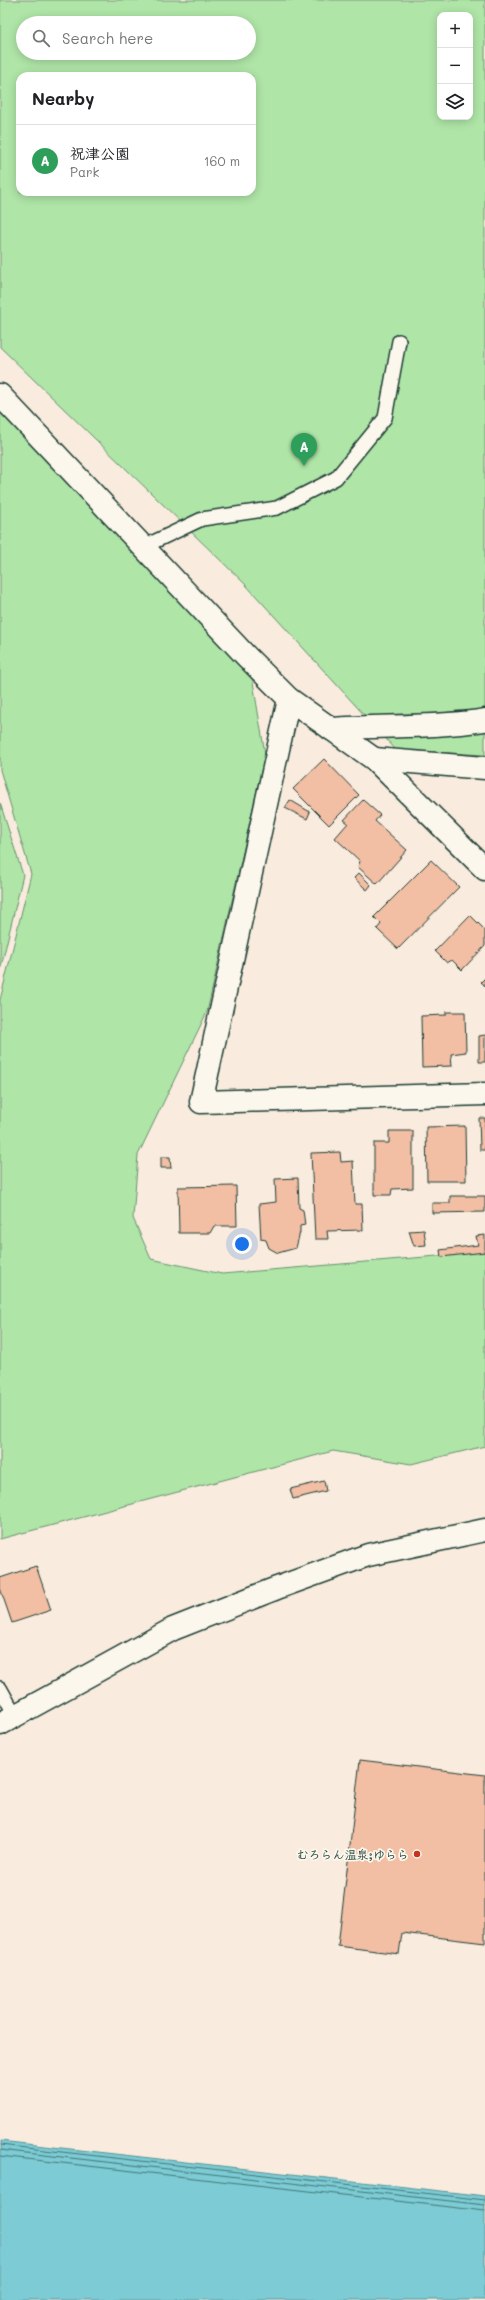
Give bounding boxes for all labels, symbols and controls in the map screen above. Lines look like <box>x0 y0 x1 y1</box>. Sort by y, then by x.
map controls <box>437 12 473 120</box>
button: + <box>437 12 473 48</box>
search box <box>16 16 256 60</box>
icon: search <box>30 27 52 49</box>
text: Search here <box>62 28 153 48</box>
button: − <box>437 48 473 84</box>
button: layers <box>437 84 473 120</box>
text: Nearby <box>32 87 94 109</box>
text: 祝津公園 <box>70 143 130 163</box>
text: A <box>40 152 50 169</box>
text: 160 m <box>204 152 240 169</box>
text: Park <box>70 163 99 180</box>
pin: A <box>291 433 317 466</box>
your location <box>232 1234 252 1254</box>
place label: むろらん温泉;ゆらら <box>297 1846 409 1862</box>
marker: むろらん温泉;ゆらら <box>412 1849 422 1859</box>

